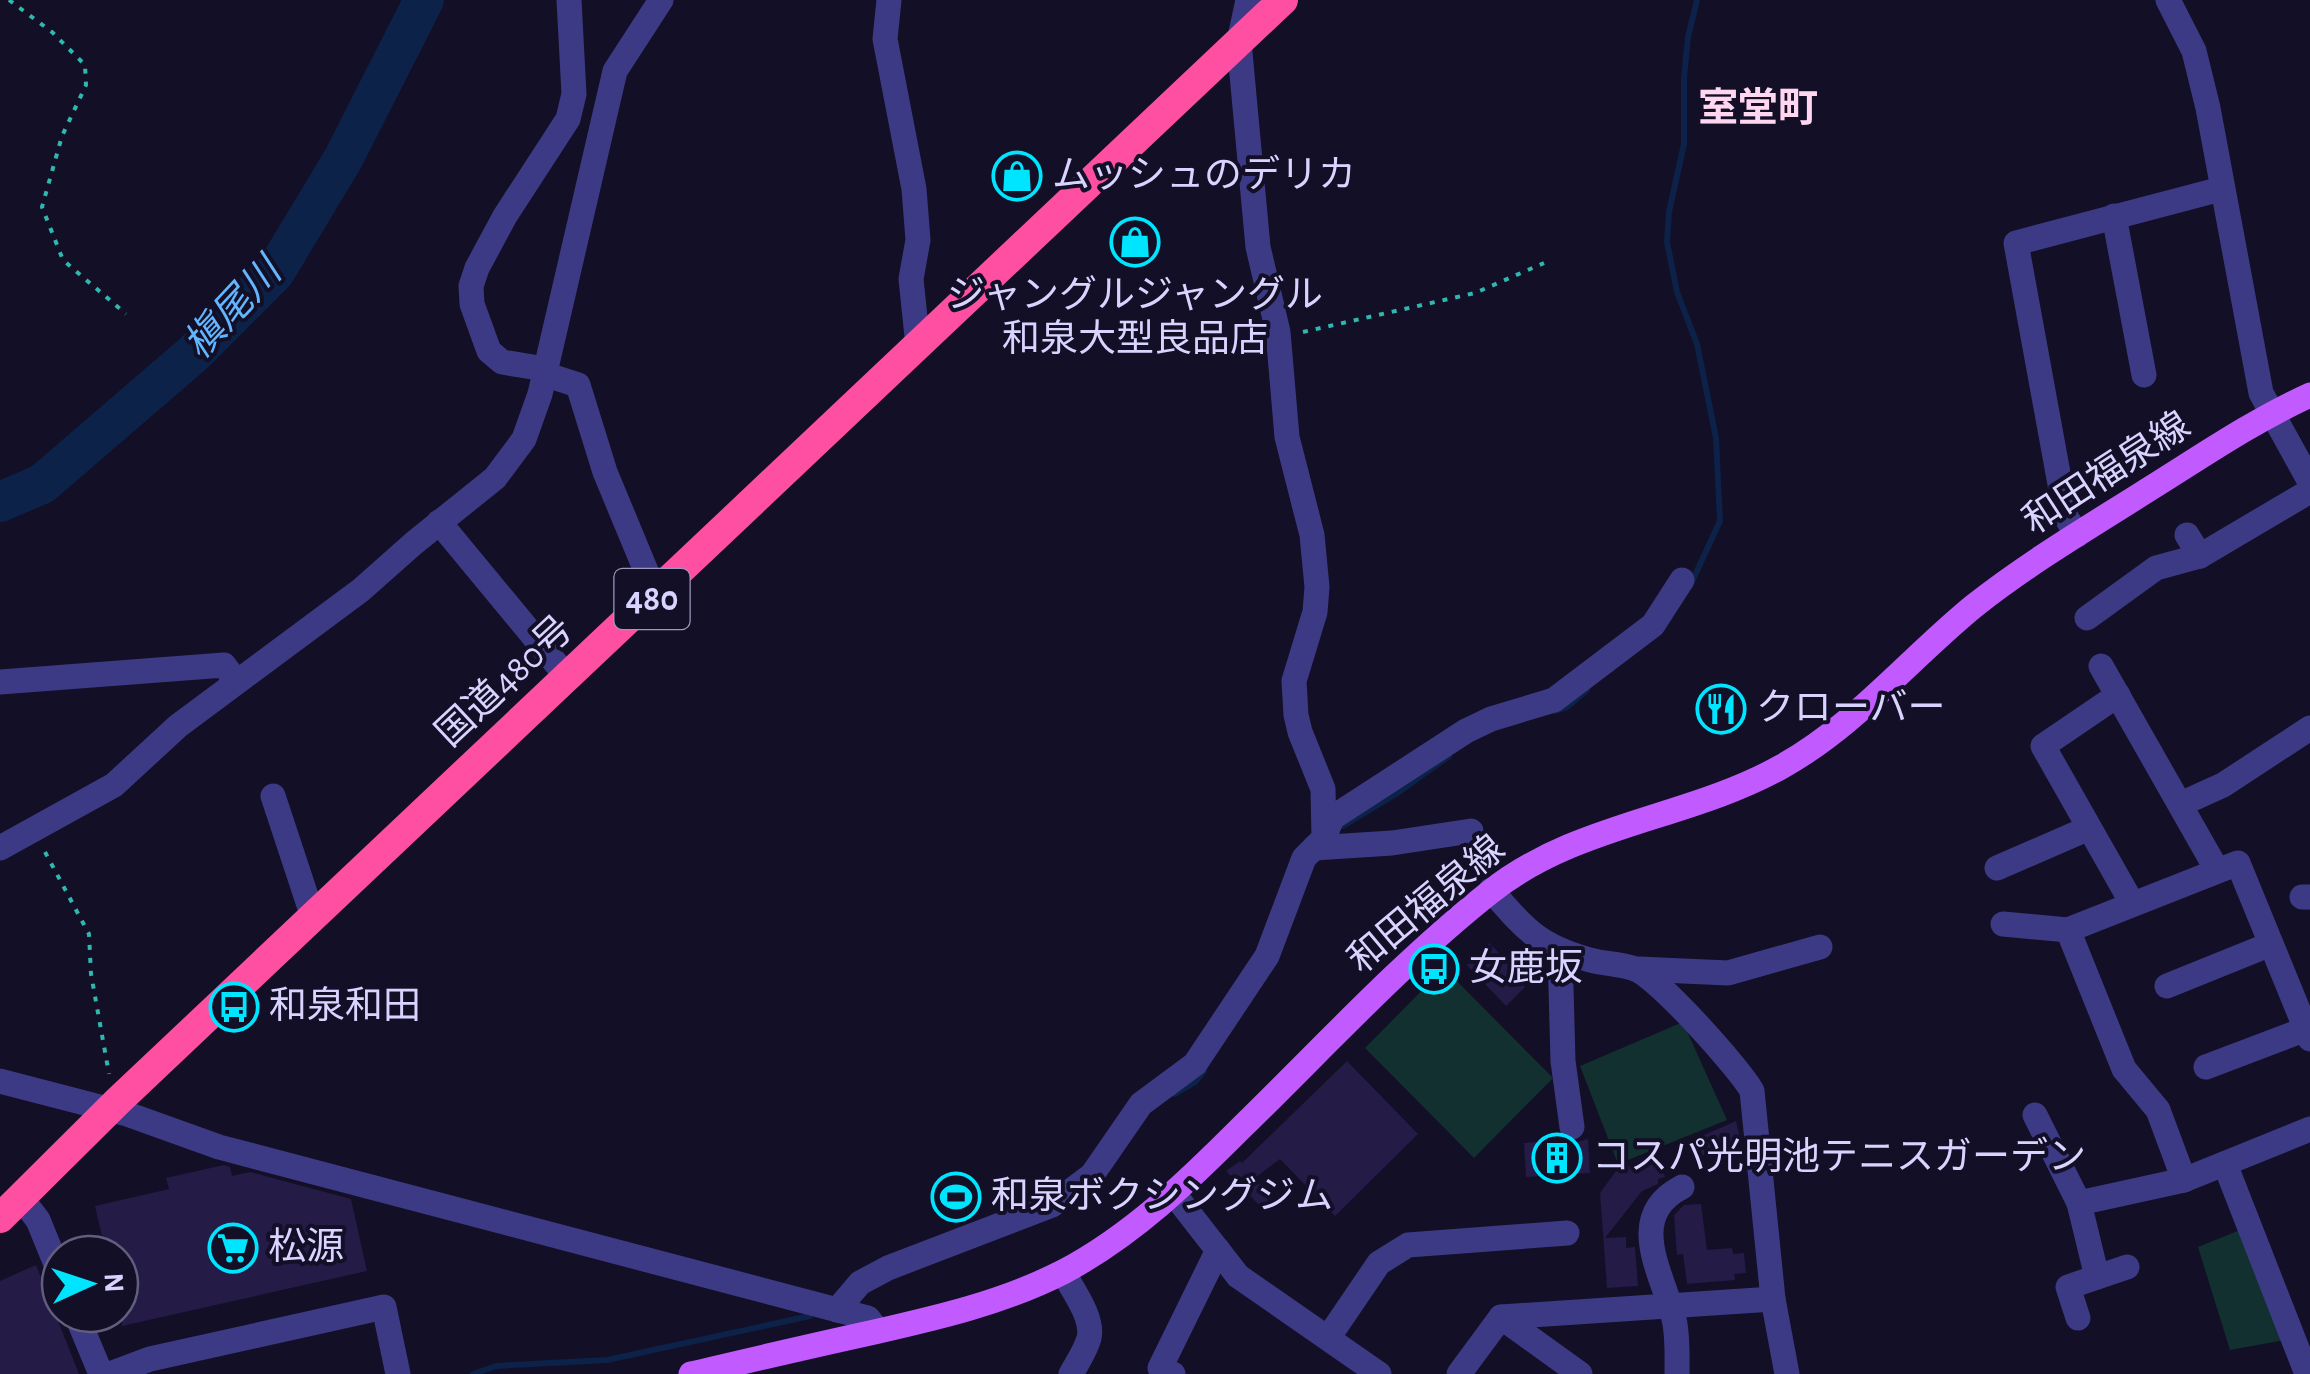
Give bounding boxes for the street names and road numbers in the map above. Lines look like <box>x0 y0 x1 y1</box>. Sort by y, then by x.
street label: 和田福泉線 <box>2016 405 2197 542</box>
road number: 480 <box>614 569 690 629</box>
street label: 国道480号 <box>428 609 580 754</box>
street label: 和田福泉線 <box>1341 828 1512 981</box>

